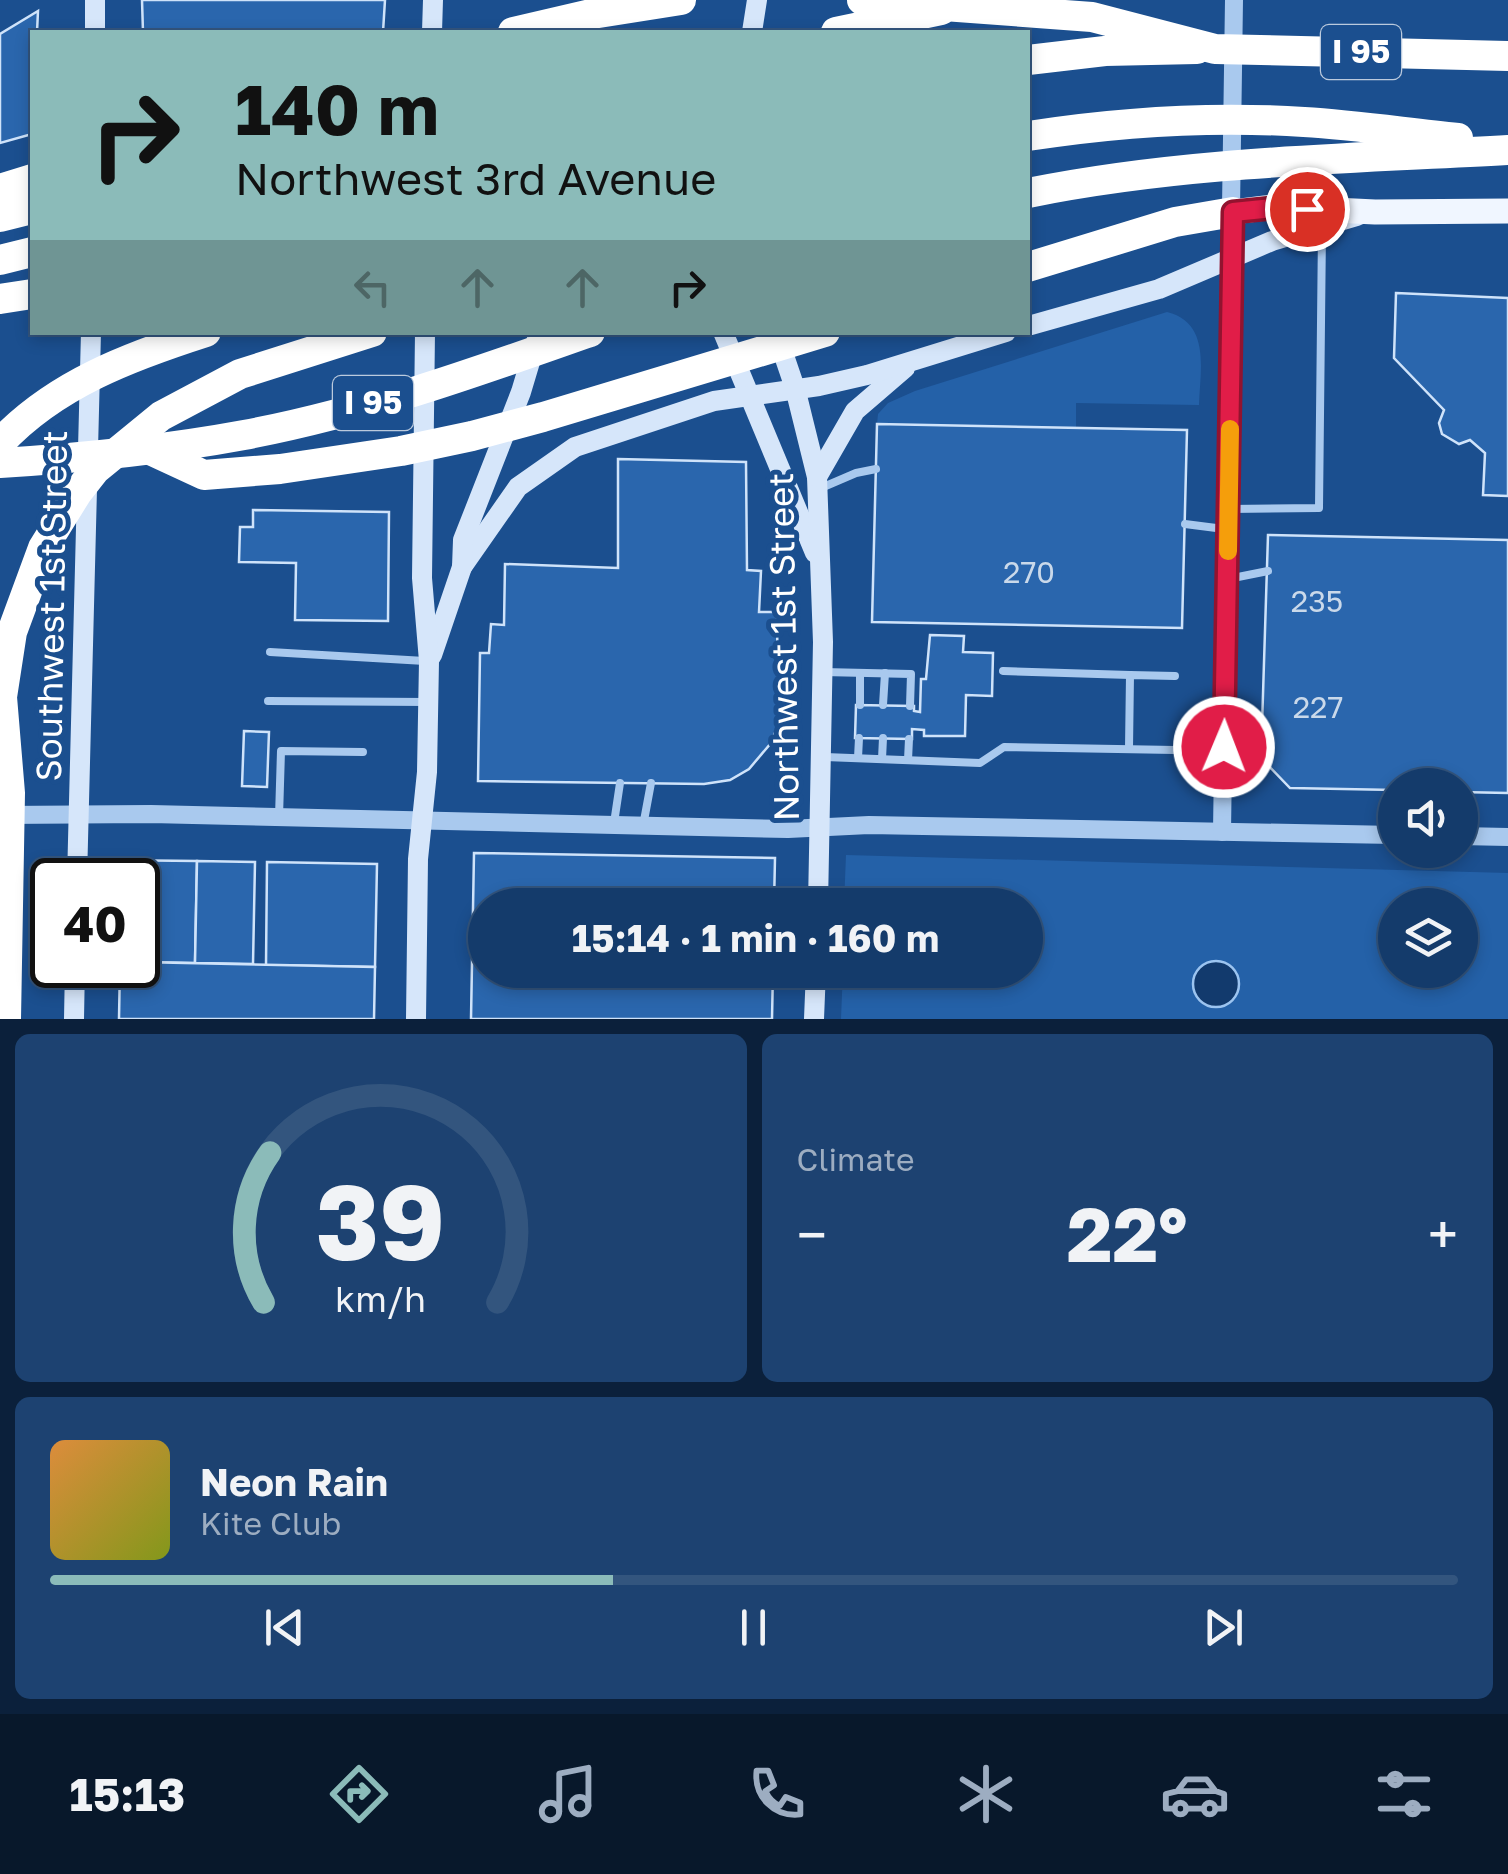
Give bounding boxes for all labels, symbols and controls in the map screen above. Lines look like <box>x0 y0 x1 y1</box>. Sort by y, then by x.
road number: I 95 <box>1321 25 1401 79</box>
text: 140 m <box>235 66 439 150</box>
icon: right <box>70 70 200 200</box>
text: Northwest 3rd Avenue <box>235 151 716 205</box>
pin <box>1265 167 1350 252</box>
icon: arrive <box>1280 182 1335 237</box>
icon: left <box>345 260 400 315</box>
icon: ahead <box>450 260 505 315</box>
icon: ahead <box>555 260 610 315</box>
icon: right <box>660 260 715 315</box>
road number: I 95 <box>333 376 413 430</box>
street label: Southwest 1st Street <box>27 430 75 782</box>
street label: Northwest 1st Street <box>759 472 807 822</box>
house number: 270 <box>1003 554 1055 590</box>
house number: 235 <box>1291 583 1343 619</box>
house number: 227 <box>1293 689 1343 725</box>
position arrow <box>1172 695 1276 799</box>
map controls <box>1378 768 1478 988</box>
button: sound <box>1378 768 1478 868</box>
speed limit sign: 40 <box>30 858 160 988</box>
button: layers <box>1378 888 1478 988</box>
text: 15:14 · 1 min · 160 m <box>572 915 939 960</box>
text: Climate <box>797 1140 915 1178</box>
text: 39 <box>316 1158 445 1283</box>
text: 22° <box>1067 1188 1188 1279</box>
text: − <box>797 1201 827 1267</box>
text: + <box>1428 1201 1458 1267</box>
text: km/h <box>335 1277 426 1320</box>
text: Neon Rain <box>200 1459 388 1504</box>
text: Kite Club <box>200 1504 341 1542</box>
icon: previous <box>257 1600 312 1655</box>
icon: pause <box>726 1600 781 1655</box>
icon: next <box>1196 1600 1251 1655</box>
icon: directions <box>324 1759 394 1829</box>
icon: music <box>533 1759 603 1829</box>
icon: phone <box>742 1759 812 1829</box>
icon: climate <box>951 1759 1021 1829</box>
icon: car <box>1160 1759 1230 1829</box>
icon: filters <box>1369 1759 1439 1829</box>
text: 15:13 <box>69 1767 185 1821</box>

